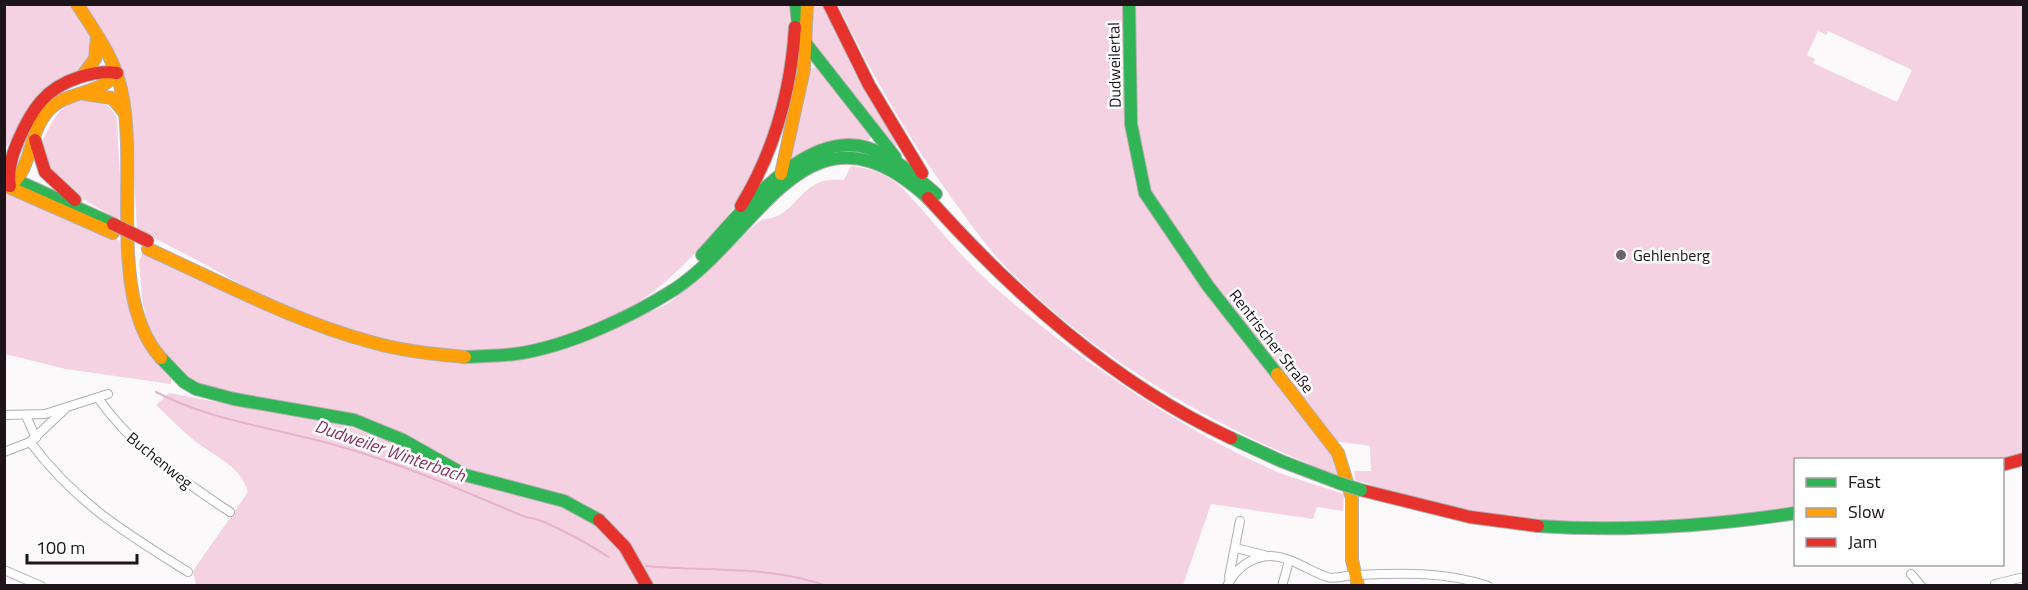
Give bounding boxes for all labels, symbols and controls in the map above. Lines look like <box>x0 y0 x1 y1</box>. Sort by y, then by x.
street label: Dudweilertal <box>1101 22 1127 108</box>
place label: Gehlenberg <box>1633 243 1710 267</box>
marker: Gehlenberg <box>1614 248 1628 262</box>
street label: Rentrischer Straße <box>1224 284 1320 398</box>
water label: Dudweiler Winterbach <box>311 412 470 489</box>
street label: Buchenweg <box>122 426 198 494</box>
legend <box>1794 458 2004 566</box>
text: Fast <box>1848 468 1881 495</box>
text: Slow <box>1848 498 1885 525</box>
scale bar <box>27 527 136 565</box>
text: Jam <box>1848 528 1877 555</box>
text: 100 m <box>36 534 85 561</box>

